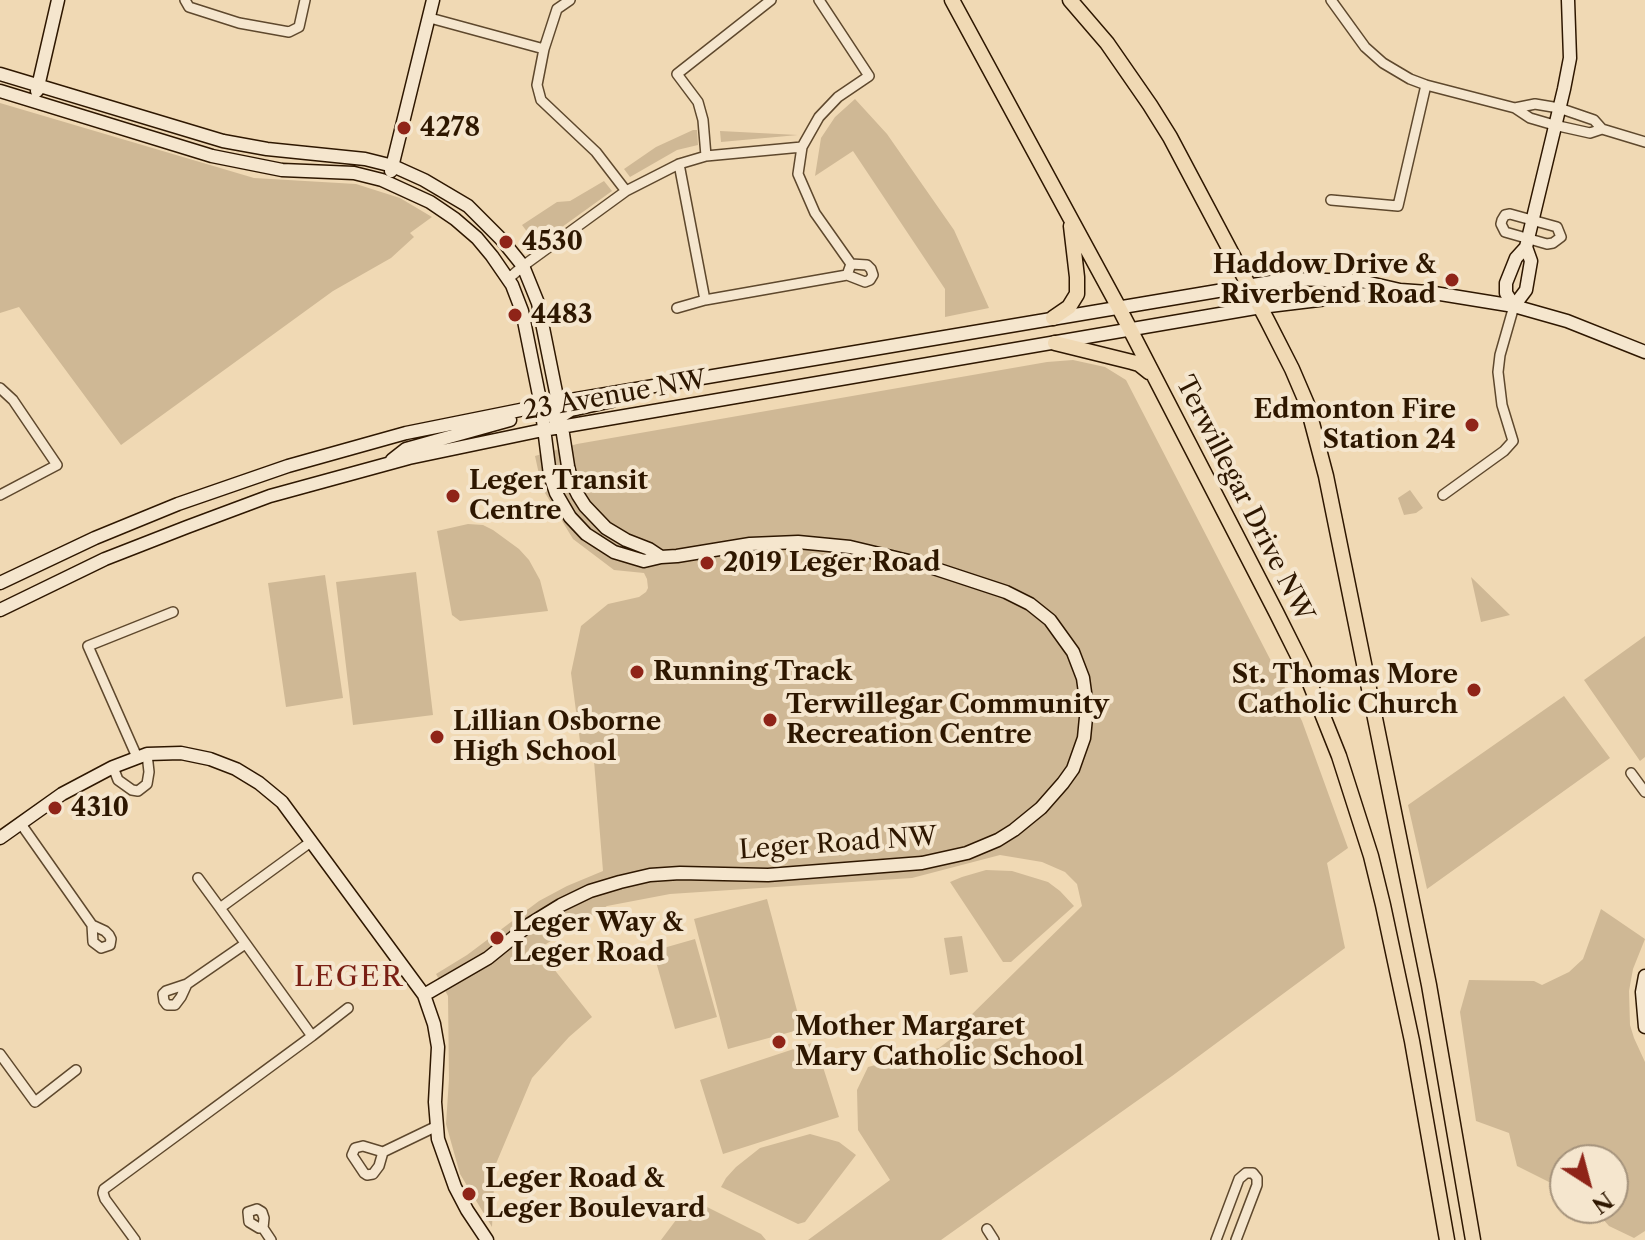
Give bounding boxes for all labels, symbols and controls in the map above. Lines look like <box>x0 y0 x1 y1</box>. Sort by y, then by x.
place label: 4278 <box>420 112 480 144</box>
marker: 4278 <box>395 119 413 137</box>
place label: 4530 <box>522 226 583 258</box>
marker: 4530 <box>497 233 515 251</box>
place label: Haddow Drive & Riverbend Road <box>1213 249 1436 310</box>
marker: Haddow Drive & Riverbend Road <box>1443 271 1461 289</box>
place label: 4483 <box>531 299 593 331</box>
marker: 4483 <box>506 306 524 324</box>
street label: 23 Avenue NW <box>521 365 709 427</box>
street label: Terwillegar Drive NW <box>1168 371 1320 627</box>
place label: Edmonton Fire Station 24 <box>1254 394 1456 456</box>
marker: Edmonton Fire Station 24 <box>1463 416 1481 434</box>
place label: Leger Transit Centre <box>469 465 648 526</box>
marker: Leger Transit Centre <box>444 487 462 505</box>
place label: 2019 Leger Road <box>723 547 940 579</box>
marker: 2019 Leger Road <box>698 554 716 572</box>
place label: Running Track <box>653 656 852 688</box>
place label: St. Thomas More Catholic Church <box>1232 659 1458 720</box>
marker: Running Track <box>628 663 646 681</box>
marker: St. Thomas More Catholic Church <box>1465 681 1483 699</box>
place label: Terwillegar Community Recreation Centre <box>786 689 1109 750</box>
place label: Lillian Osborne High School <box>453 706 661 768</box>
marker: Terwillegar Community Recreation Centre <box>761 711 779 729</box>
marker: Lillian Osborne High School <box>428 728 446 746</box>
place label: 4310 <box>71 792 129 824</box>
marker: 4310 <box>46 799 64 817</box>
street label: Leger Road NW <box>738 822 938 866</box>
place label: Leger Way & Leger Road <box>513 907 683 968</box>
marker: Leger Way & Leger Road <box>488 929 506 947</box>
district label: LEGER <box>294 961 404 995</box>
place label: Mother Margaret Mary Catholic School <box>795 1011 1084 1072</box>
marker: Mother Margaret Mary Catholic School <box>770 1033 788 1051</box>
north arrow <box>1549 1144 1629 1224</box>
place label: Leger Road & Leger Boulevard <box>485 1163 706 1224</box>
marker: Leger Road & Leger Boulevard <box>460 1185 478 1203</box>
text: N <box>1587 1186 1618 1219</box>

